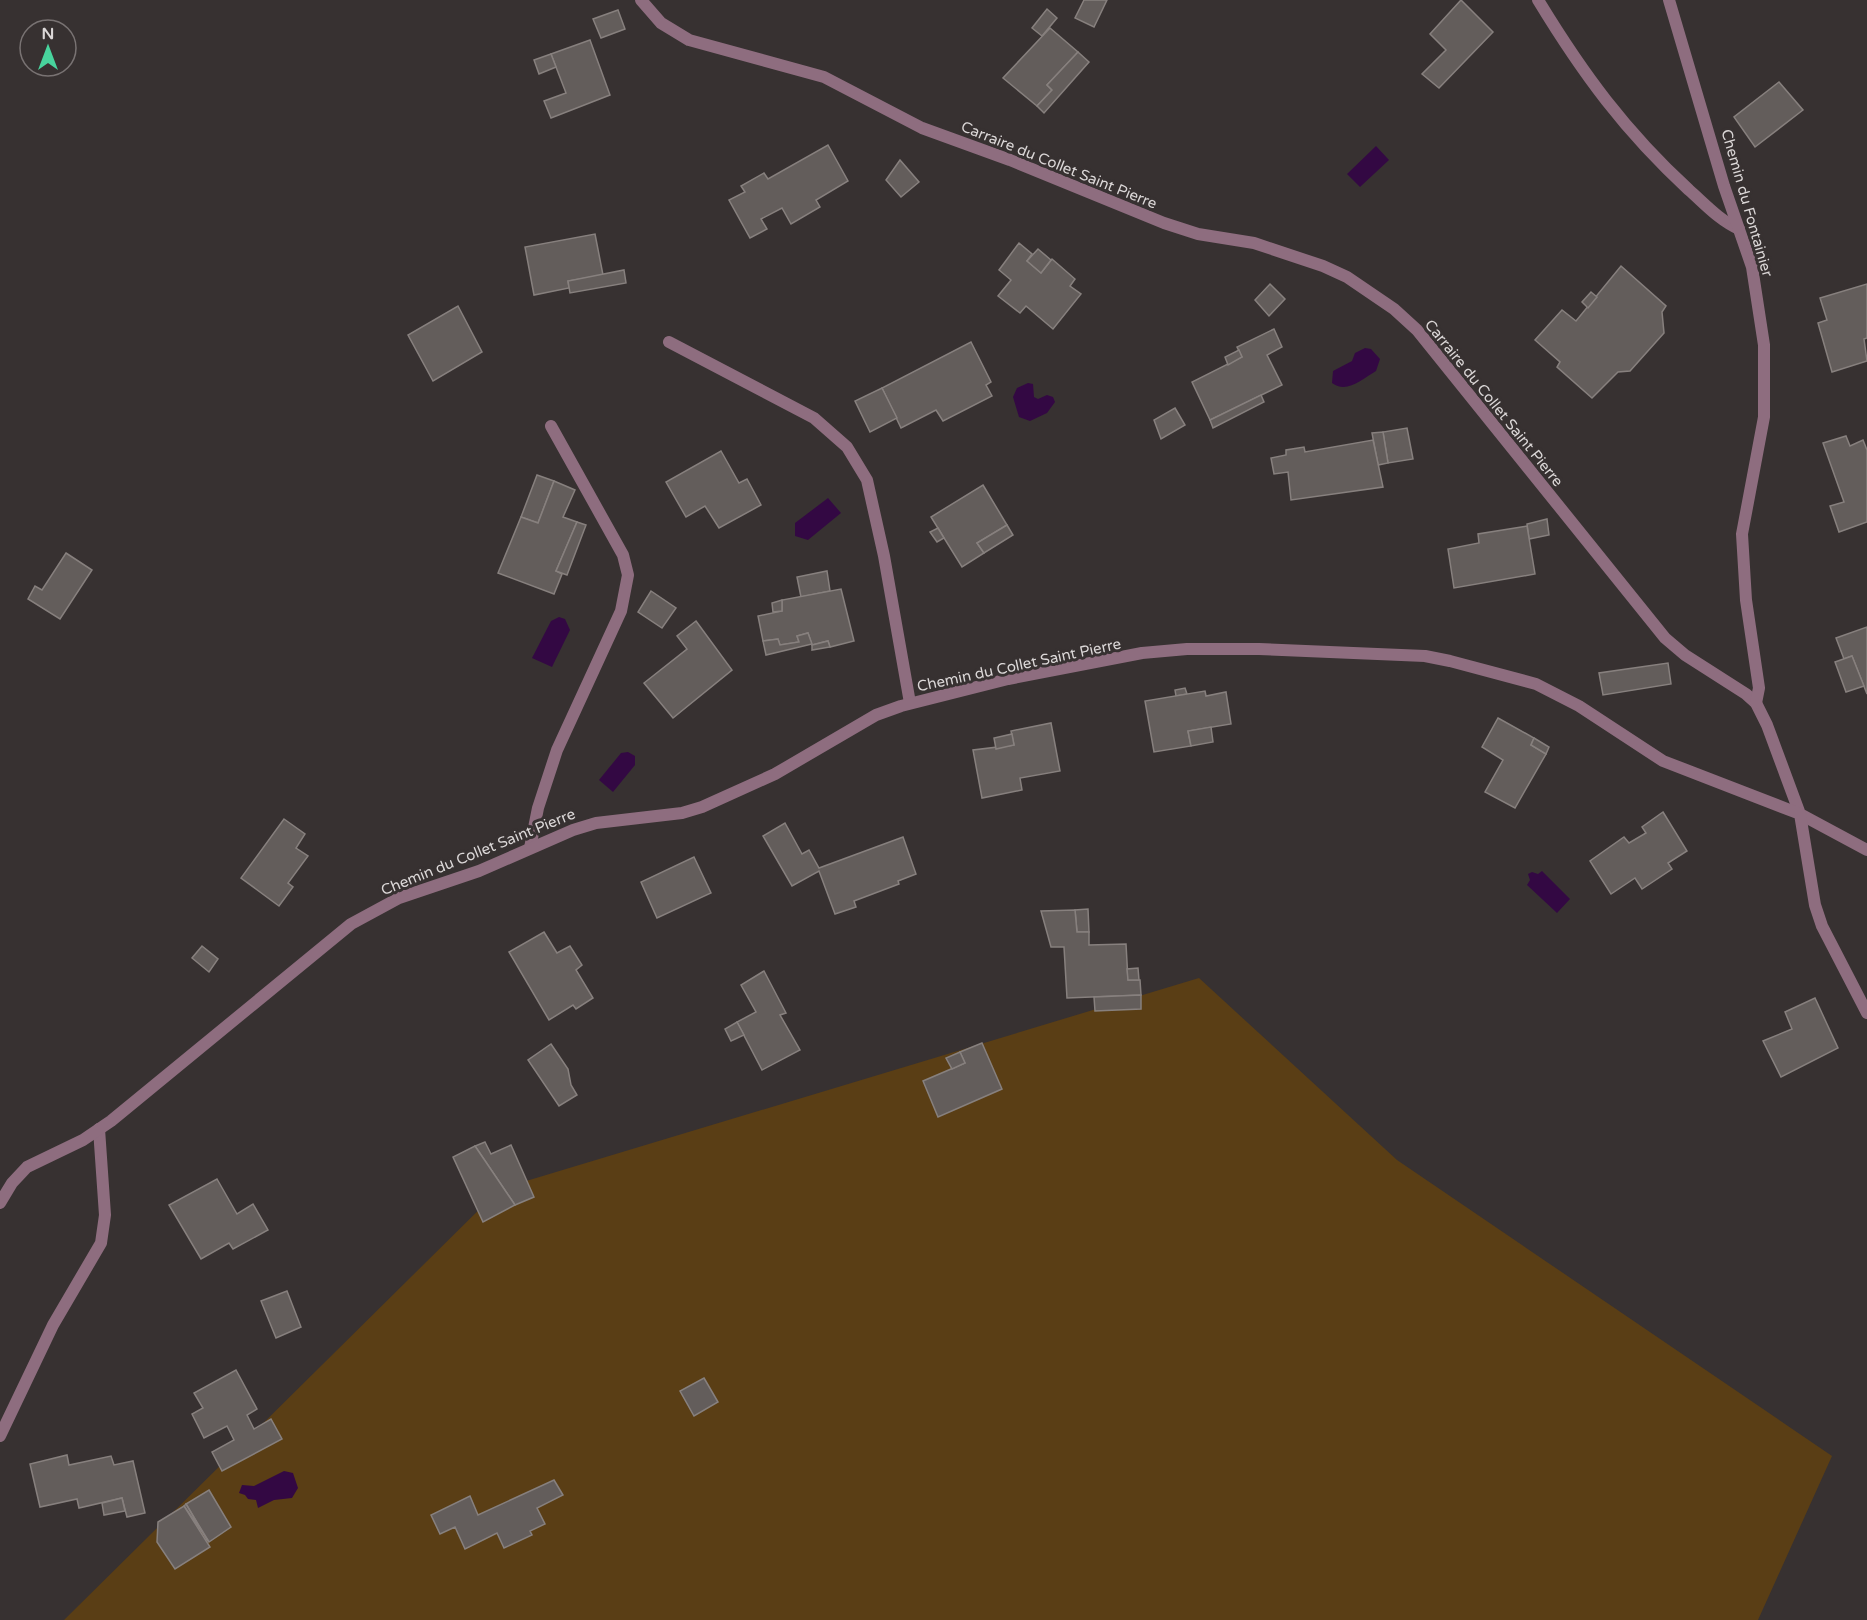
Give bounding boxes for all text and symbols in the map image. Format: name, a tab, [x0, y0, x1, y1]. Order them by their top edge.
north arrow	[18, 18, 78, 78]
text: N	[42, 24, 54, 44]
street label: Carraire du Collet Saint Pierre	[958, 117, 1160, 213]
street label: Chemin du Fontainier	[1717, 127, 1777, 279]
street label: Carraire du Collet Saint Pierre	[1421, 316, 1567, 490]
street label: Chemin du Collet Saint Pierre	[915, 635, 1123, 695]
street label: Chemin du Collet Saint Pierre	[378, 805, 578, 899]

